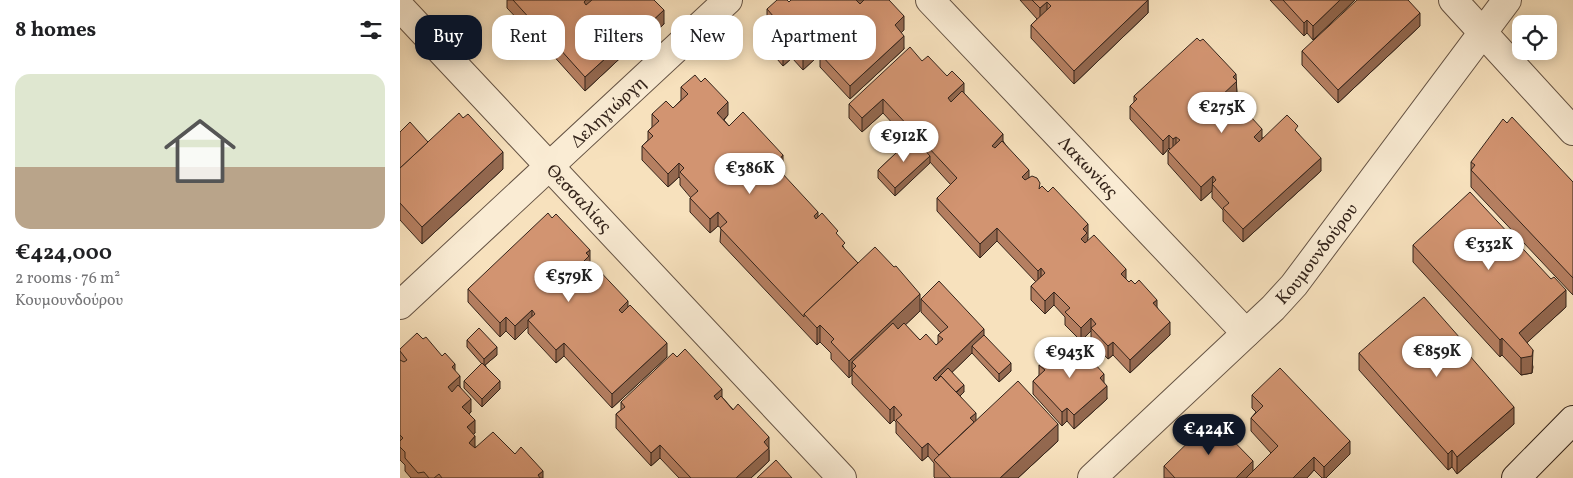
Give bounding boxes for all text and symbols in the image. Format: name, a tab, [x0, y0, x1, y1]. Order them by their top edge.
chip: Buy	[415, 15, 482, 60]
chip: Rent	[492, 15, 565, 60]
chip: Filters	[575, 15, 661, 60]
chip: New	[671, 15, 743, 60]
chip: Apartment	[753, 15, 876, 60]
map controls	[1512, 15, 1557, 60]
button: locate	[1512, 15, 1557, 60]
text: 8 homes	[15, 16, 96, 45]
icon: filters	[357, 16, 385, 44]
street label: Δεληγιώργη	[566, 71, 652, 154]
pin: €275K	[1187, 92, 1257, 134]
text: €275K	[1199, 97, 1245, 119]
icon: home	[155, 106, 245, 196]
pin: €912K	[869, 120, 939, 163]
text: €912K	[881, 126, 927, 148]
street label: Λακωνίας	[1051, 131, 1123, 205]
pin: €386K	[715, 152, 785, 195]
text: €386K	[725, 158, 775, 180]
street label: Θεσσαλίας	[540, 159, 617, 239]
street label: Κουμουνδούρου	[1271, 199, 1365, 311]
pin: €332K	[1454, 228, 1524, 271]
text: €332K	[1465, 234, 1513, 256]
text: €424,000	[15, 239, 112, 268]
pin: €579K	[534, 260, 604, 303]
text: €579K	[545, 266, 593, 288]
text: 2 rooms · 76 m²	[15, 268, 120, 290]
text: Κουμουνδούρου	[15, 290, 123, 312]
pin: €943K	[1035, 336, 1105, 379]
pin: €859K	[1402, 336, 1472, 378]
text: €859K	[1413, 341, 1461, 363]
text: €943K	[1045, 342, 1095, 364]
pin: €424K	[1174, 414, 1244, 456]
text: €424K	[1184, 419, 1234, 441]

